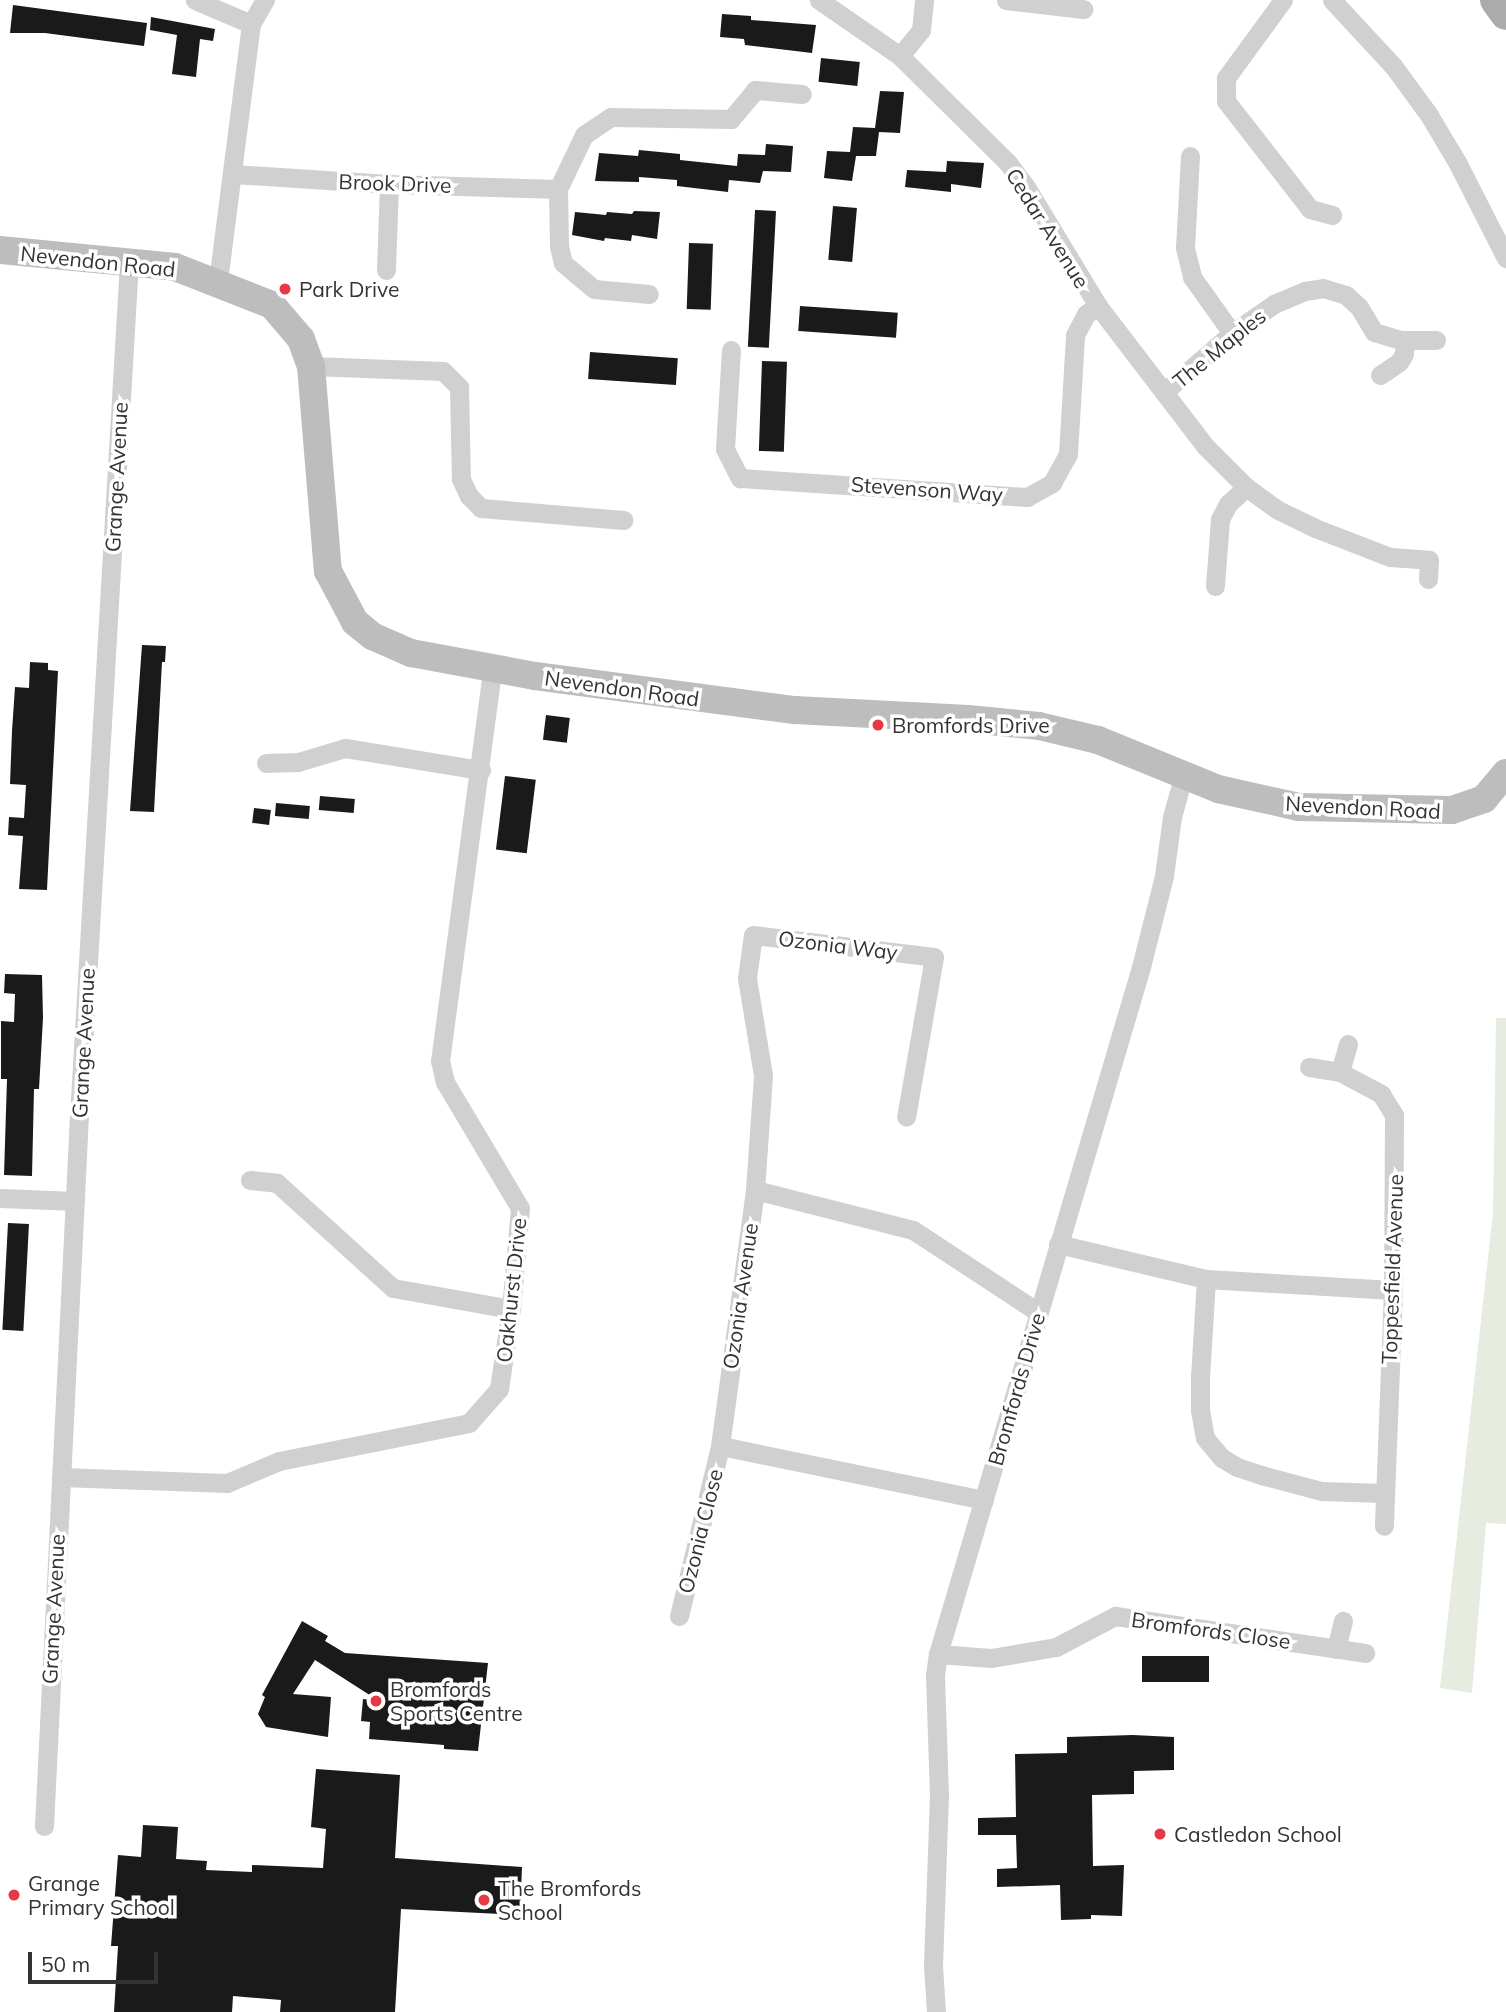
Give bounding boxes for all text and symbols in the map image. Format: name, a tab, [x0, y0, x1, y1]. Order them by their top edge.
street label: Cedar Avenue	[1001, 163, 1095, 293]
street label: Brook Drive	[338, 168, 452, 198]
street label: Nevendon Road	[19, 240, 177, 282]
place label: Park Drive	[299, 276, 399, 302]
marker: Park Drive	[277, 281, 293, 297]
street label: The Maples	[1168, 303, 1270, 393]
street label: Grange Avenue	[99, 401, 133, 553]
street label: Stevenson Way	[850, 471, 1004, 507]
street label: Nevendon Road	[543, 665, 701, 711]
place label: Bromfords Drive	[892, 712, 1050, 738]
marker: Bromfords Drive	[870, 717, 886, 733]
street label: Nevendon Road	[1285, 790, 1441, 824]
street label: Ozonia Way	[777, 925, 899, 965]
street label: Grange Avenue	[66, 967, 100, 1119]
street label: Toppesfield Avenue	[1376, 1174, 1408, 1364]
street label: Oakhurst Drive	[491, 1216, 531, 1364]
street label: Ozonia Avenue	[717, 1221, 763, 1371]
street label: Bromfords Drive	[982, 1310, 1050, 1468]
street label: Ozonia Close	[672, 1466, 728, 1596]
street label: Grange Avenue	[36, 1533, 70, 1685]
street label: Bromfords Close	[1130, 1606, 1292, 1654]
place label: Bromfords Sports Centre	[390, 1676, 523, 1726]
marker: Bromfords Sports Centre	[368, 1693, 384, 1709]
place label: Castledon School	[1174, 1821, 1342, 1847]
marker: Castledon School	[1152, 1826, 1168, 1842]
place label: Grange Primary School	[28, 1870, 175, 1920]
place label: The Bromfords School	[498, 1875, 641, 1925]
marker: Grange Primary School	[6, 1887, 22, 1903]
marker: The Bromfords School	[476, 1892, 492, 1908]
scale bar	[32, 1938, 161, 1982]
text: 50 m	[41, 1951, 90, 1977]

